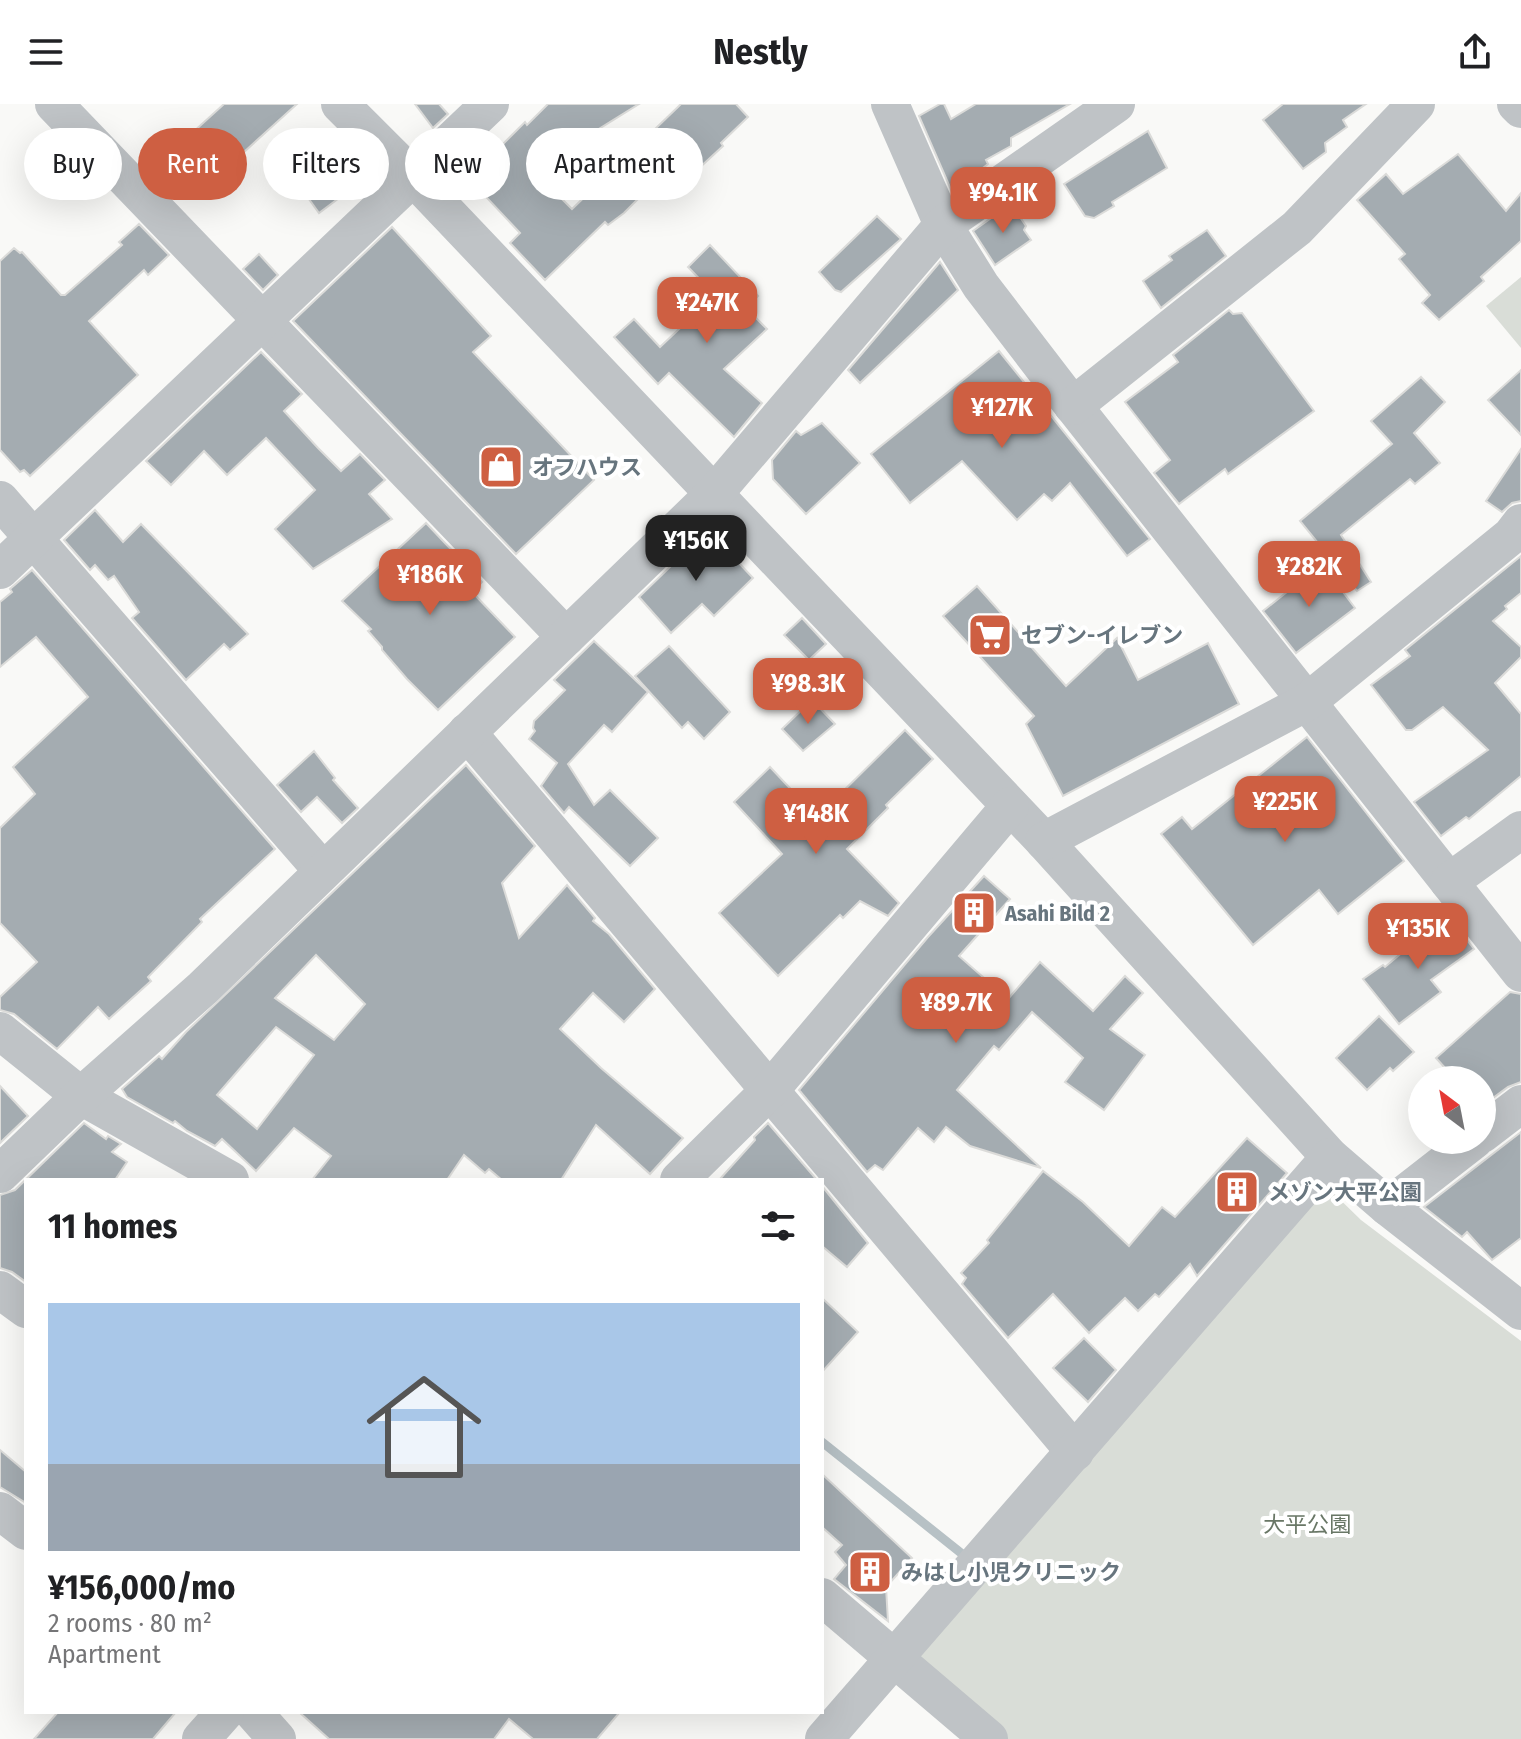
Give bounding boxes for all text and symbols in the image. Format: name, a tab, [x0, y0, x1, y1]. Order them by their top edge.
icon: menu	[24, 30, 68, 74]
text: Nestly	[713, 30, 808, 74]
icon: share	[1453, 30, 1497, 74]
chip: Buy	[24, 128, 122, 200]
chip: Rent	[138, 128, 247, 200]
chip: Filters	[263, 128, 389, 200]
chip: New	[405, 128, 510, 200]
chip: Apartment	[526, 128, 703, 200]
pin: ¥94.1K	[938, 167, 1068, 235]
text: ¥94.1K	[968, 177, 1038, 208]
pin: ¥247K	[651, 277, 763, 345]
text: ¥247K	[675, 287, 739, 318]
pin: ¥127K	[946, 382, 1058, 450]
text: ¥127K	[971, 392, 1033, 423]
shop icon: オフハウス	[477, 443, 525, 491]
place label: オフハウス	[532, 454, 642, 481]
pin: ¥156K	[640, 515, 752, 583]
text: ¥156K	[663, 525, 729, 556]
pin: ¥282K	[1253, 541, 1365, 609]
pin: ¥186K	[374, 549, 486, 617]
text: ¥282K	[1276, 551, 1342, 582]
text: ¥186K	[397, 559, 463, 590]
supermarket icon: セブン-イレブン	[966, 611, 1014, 659]
place label: セブン-イレブン	[1021, 622, 1183, 649]
pin: ¥98.3K	[743, 658, 873, 726]
text: ¥98.3K	[771, 668, 845, 699]
pin: ¥225K	[1229, 776, 1341, 844]
text: ¥225K	[1252, 786, 1318, 817]
pin: ¥148K	[760, 788, 872, 856]
text: ¥148K	[783, 798, 849, 829]
building icon: Asahi Bild 2	[950, 889, 998, 937]
place label: Asahi Bild 2	[1004, 900, 1110, 927]
pin: ¥135K	[1362, 903, 1474, 971]
text: ¥135K	[1386, 913, 1450, 944]
pin: ¥89.7K	[891, 977, 1021, 1045]
text: ¥89.7K	[920, 987, 992, 1018]
north arrow	[1408, 1066, 1496, 1154]
map controls	[1408, 1066, 1496, 1154]
building icon: メゾン大平公園	[1213, 1168, 1261, 1216]
place label: メゾン大平公園	[1268, 1179, 1422, 1206]
icon: filters	[756, 1204, 800, 1248]
text: 11 homes	[48, 1206, 177, 1247]
icon: home	[352, 1355, 496, 1499]
park label: 大平公園	[1263, 1511, 1351, 1538]
building icon: みはし小児クリニック	[846, 1548, 894, 1596]
place label: みはし小児クリニック	[901, 1559, 1121, 1586]
text: ¥156,000/mo	[48, 1567, 235, 1608]
text: 2 rooms · 80 m²	[48, 1608, 212, 1639]
text: Apartment	[48, 1639, 161, 1670]

